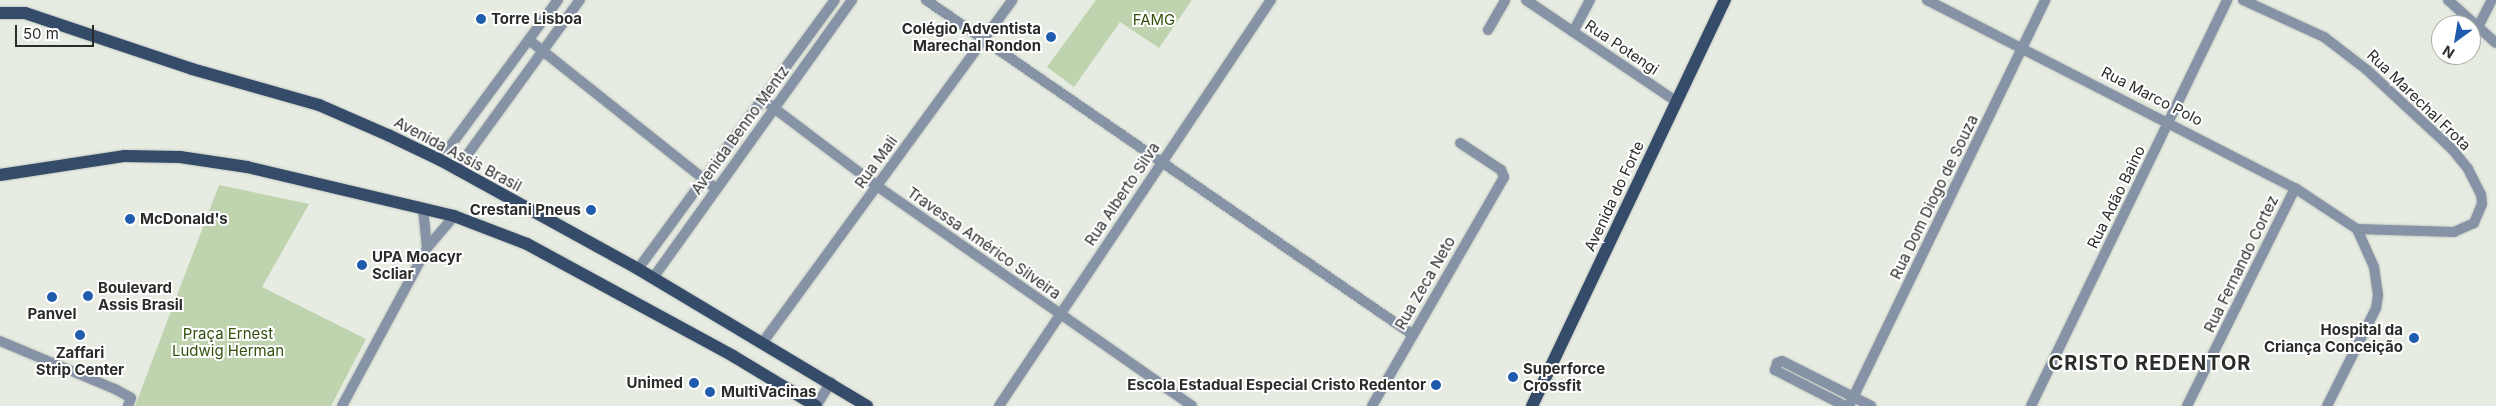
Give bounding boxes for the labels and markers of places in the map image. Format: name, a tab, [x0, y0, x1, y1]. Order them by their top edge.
place label: Torre Lisboa	[491, 10, 582, 28]
marker: Torre Lisboa	[475, 13, 487, 25]
place label: Colégio Adventista Marechal Rondon	[902, 19, 1041, 54]
marker: Colégio Adventista Marechal Rondon	[1045, 31, 1057, 43]
place label: Crestani Pneus	[470, 201, 581, 219]
marker: Crestani Pneus	[585, 204, 597, 216]
place label: McDonald's	[140, 210, 228, 228]
marker: McDonald's	[124, 213, 136, 225]
place label: UPA Moacyr Scliar	[372, 247, 462, 282]
marker: UPA Moacyr Scliar	[356, 259, 368, 271]
place label: Boulevard Assis Brasil	[98, 278, 183, 313]
marker: Boulevard Assis Brasil	[82, 290, 94, 302]
marker: Panvel	[46, 291, 58, 303]
place label: Panvel	[27, 305, 77, 323]
place label: Hospital da Criança Conceição	[2264, 320, 2403, 355]
marker: Zaffari Strip Center	[74, 329, 86, 341]
marker: Hospital da Criança Conceição	[2407, 331, 2421, 345]
place label: Zaffari Strip Center	[36, 343, 124, 378]
place label: Superforce Crossfit	[1523, 359, 1605, 394]
marker: Superforce Crossfit	[1507, 371, 1519, 383]
place label: Unimed	[627, 374, 683, 392]
marker: Unimed	[687, 376, 701, 390]
place label: Escola Estadual Especial Cristo Redentor	[1127, 376, 1426, 394]
marker: Escola Estadual Especial Cristo Redentor	[1430, 379, 1442, 391]
place label: MultiVacinas	[721, 383, 817, 401]
marker: MultiVacinas	[703, 385, 717, 399]

